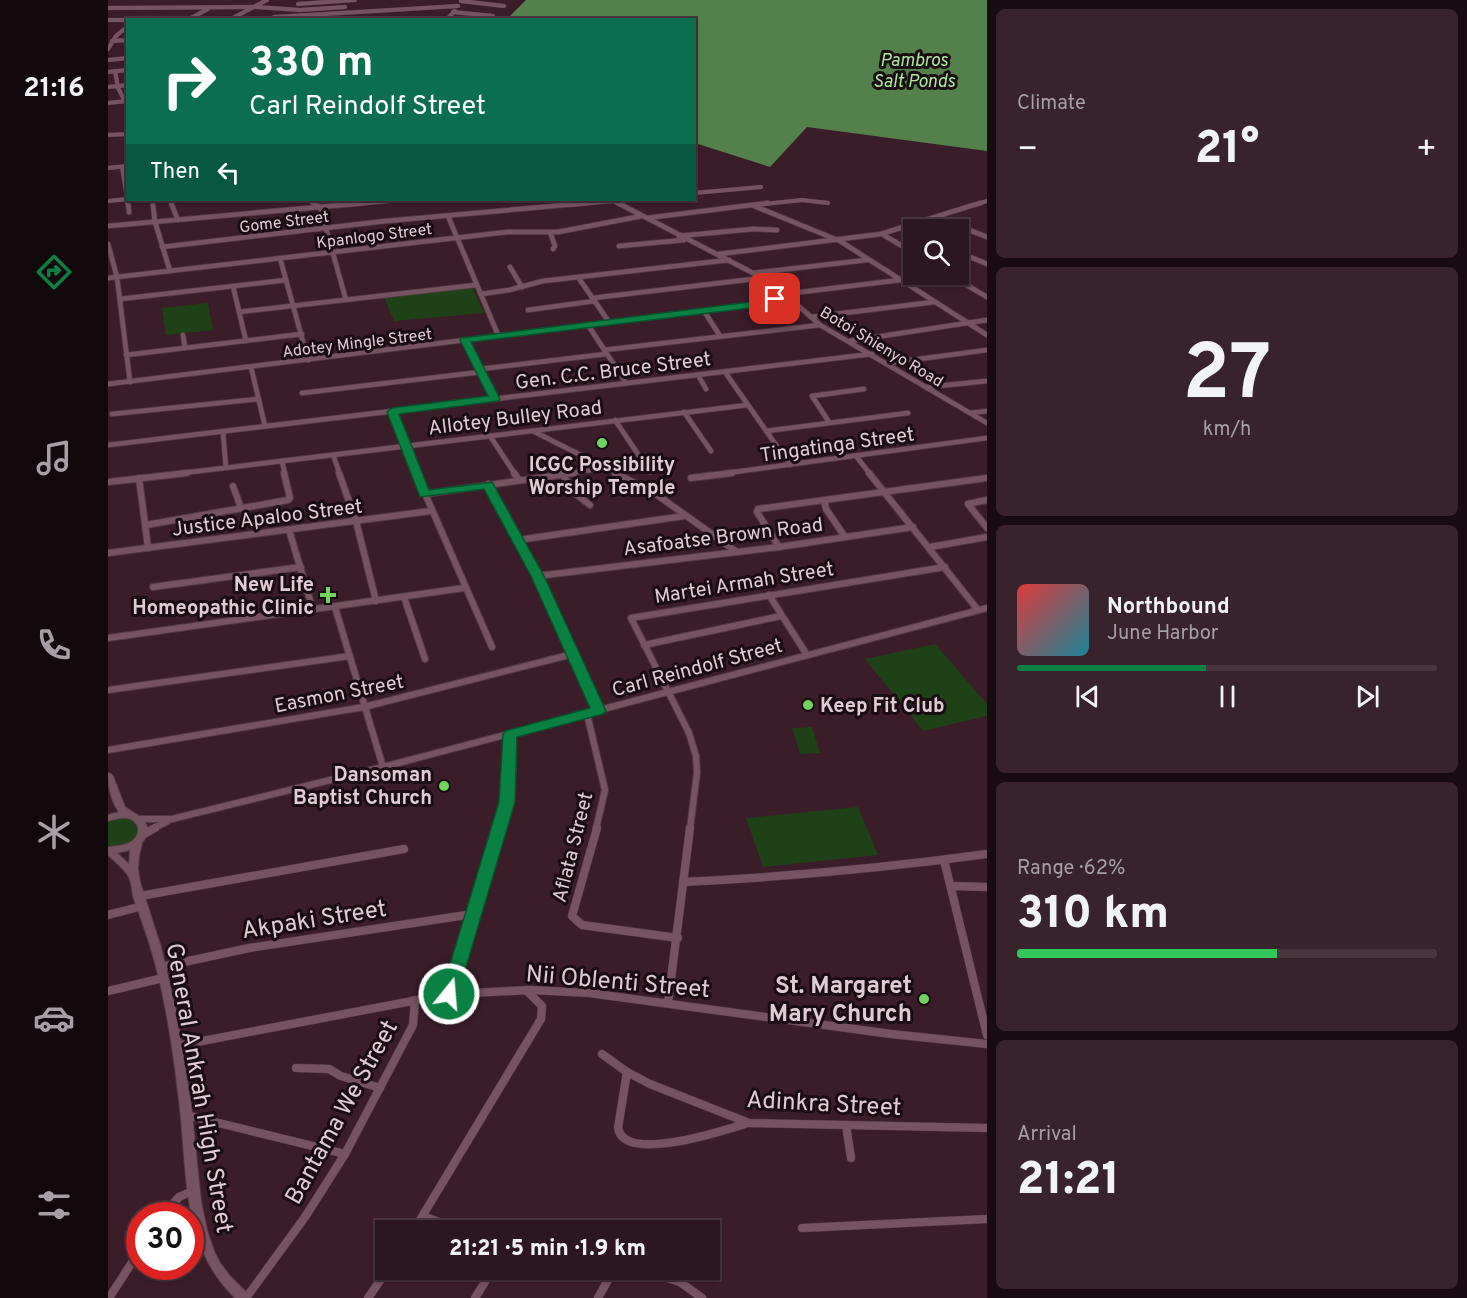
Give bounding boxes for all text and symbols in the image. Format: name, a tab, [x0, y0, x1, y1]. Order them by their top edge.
text: 330 m	[249, 38, 374, 91]
icon: right	[150, 42, 228, 120]
water label: Pambros Salt Ponds	[873, 50, 956, 94]
text: 21:16	[23, 72, 85, 106]
text: Carl Reindolf Street	[249, 90, 486, 124]
text: Climate	[1017, 91, 1086, 117]
text: 21°	[1195, 122, 1259, 179]
text: −	[1017, 130, 1038, 172]
text: +	[1416, 130, 1437, 172]
icon: left	[212, 156, 245, 189]
text: Then	[150, 159, 200, 186]
street label: Gome Street	[238, 208, 330, 238]
map controls	[903, 219, 969, 285]
button: search	[903, 219, 969, 285]
street label: Kpanlogo Street	[315, 220, 433, 254]
icon: directions	[33, 251, 75, 293]
pin	[749, 273, 800, 324]
icon: arrive	[758, 282, 791, 315]
street label: Botoi Shienyo Road	[816, 303, 946, 392]
street label: Adotey Mingle Street	[281, 325, 433, 363]
text: 27	[1183, 328, 1271, 427]
street label: Gen. C.C. Bruce Street	[514, 347, 713, 397]
street label: Allotey Bulley Road	[427, 395, 604, 443]
text: km/h	[1203, 417, 1251, 443]
street label: Tingatinga Street	[759, 422, 916, 470]
marker: ICGC Possibility Worship Temple	[595, 436, 609, 450]
icon: music	[33, 437, 75, 479]
place label: ICGC Possibility Worship Temple	[529, 453, 675, 502]
street label: Justice Apaloo Street	[170, 494, 364, 544]
street label: Asafoatse Brown Road	[622, 513, 825, 563]
street label: Martei Armah Street	[653, 557, 836, 611]
place label: New Life Homeopathic Clinic	[132, 573, 314, 622]
marker: New Life Homeopathic Clinic	[319, 586, 337, 604]
text: Northbound	[1107, 594, 1230, 621]
text: June Harbor	[1107, 621, 1219, 647]
icon: phone	[33, 624, 75, 666]
street label: Carl Reindolf Street	[609, 634, 786, 704]
street label: Easmon Street	[273, 670, 406, 720]
icon: previous	[1071, 680, 1104, 713]
icon: pause	[1211, 680, 1244, 713]
icon: next	[1351, 680, 1384, 713]
place label: Keep Fit Club	[820, 694, 945, 720]
marker: Keep Fit Club	[801, 698, 815, 712]
place label: Dansoman Baptist Church	[293, 763, 432, 812]
marker: Dansoman Baptist Church	[437, 779, 451, 793]
street label: Aflata Street	[548, 789, 600, 906]
icon: climate	[33, 811, 75, 853]
text: Range · 62%	[1017, 856, 1125, 882]
text: 310 km	[1017, 887, 1169, 944]
street label: Akpaki Street	[240, 895, 389, 947]
street label: General Ankrah High Street	[158, 941, 238, 1236]
street label: Nii Oblenti Street	[524, 960, 711, 1006]
position arrow	[417, 962, 481, 1026]
place label: St. Margaret Mary Church	[769, 972, 912, 1030]
marker: St. Margaret Mary Church	[917, 992, 931, 1006]
icon: car	[33, 997, 75, 1039]
street label: Bantama We Street	[280, 1015, 406, 1210]
street label: Adinkra Street	[746, 1086, 902, 1124]
text: Arrival	[1017, 1122, 1077, 1148]
text: 21:21	[1017, 1153, 1120, 1210]
icon: filters	[33, 1184, 75, 1226]
speed limit sign: 30	[126, 1202, 204, 1280]
text: 21:21 · 5 min · 1.9 km	[449, 1236, 646, 1263]

